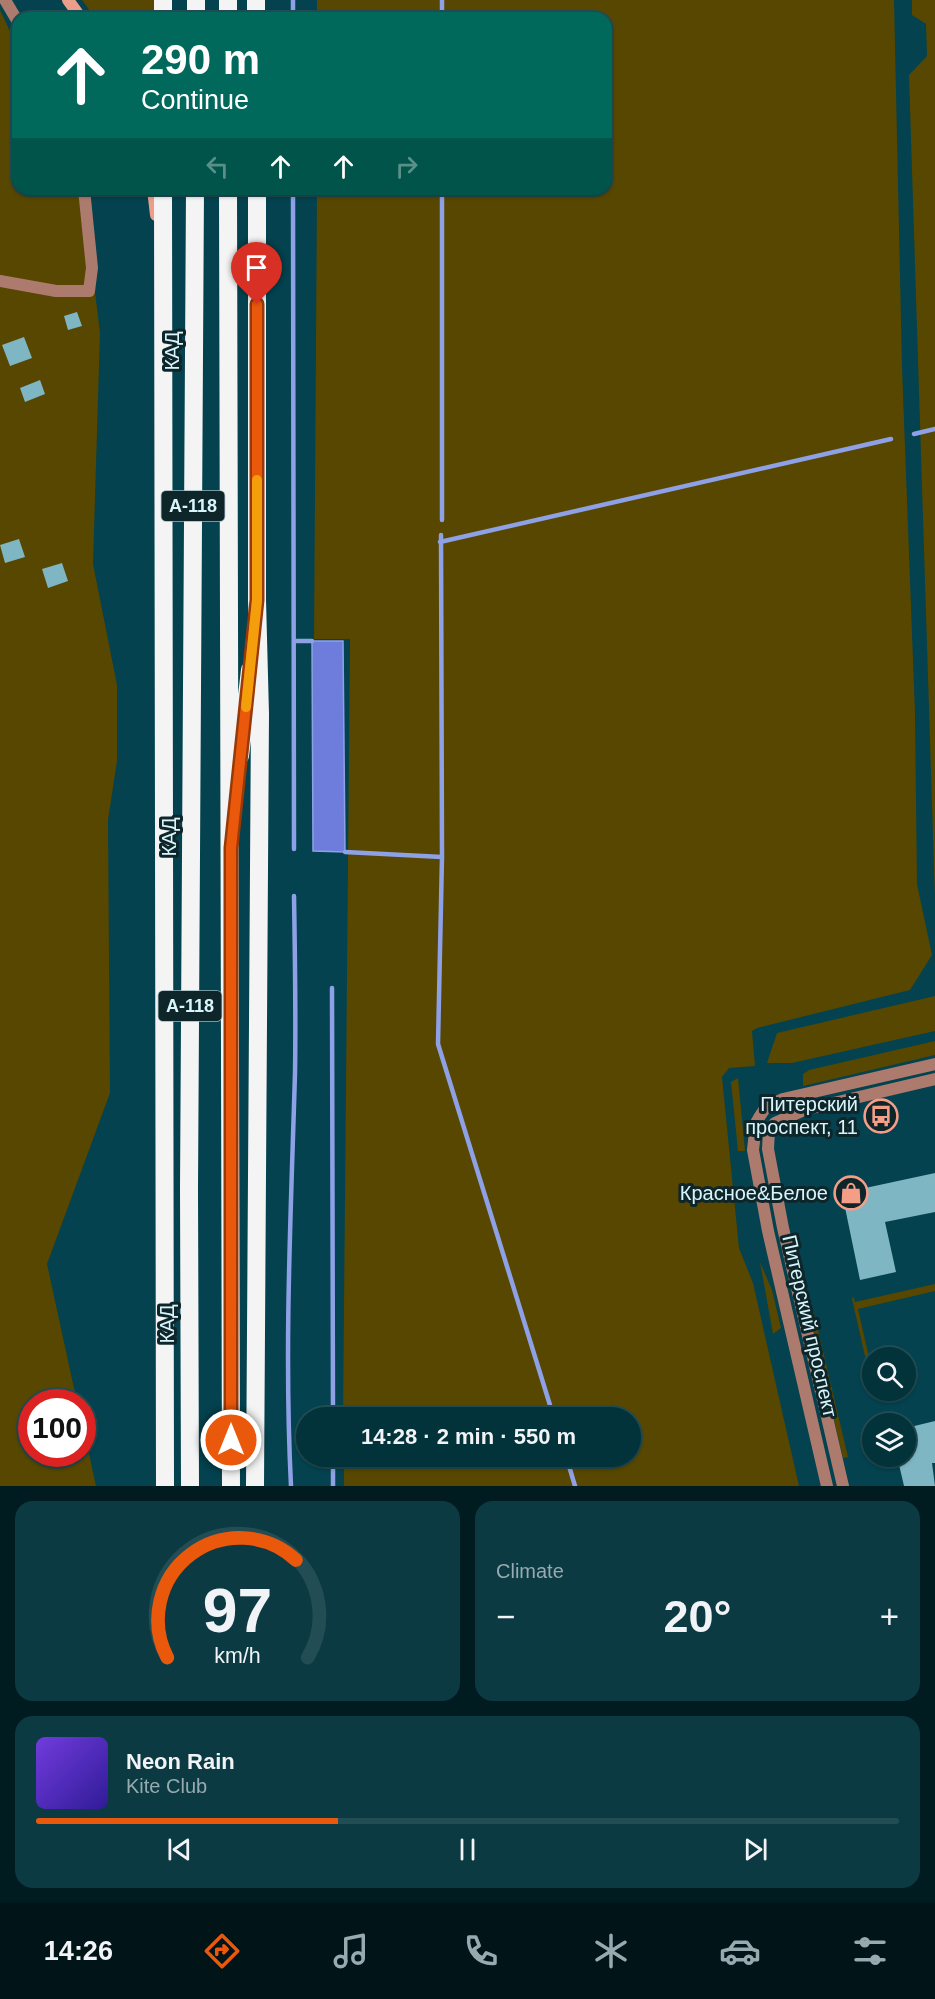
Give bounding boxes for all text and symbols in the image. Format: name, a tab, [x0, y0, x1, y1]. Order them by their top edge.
icon: ahead	[42, 36, 120, 114]
text: 290 m	[141, 36, 260, 83]
text: Continue	[141, 85, 249, 115]
icon: left	[201, 150, 234, 183]
icon: ahead	[264, 150, 297, 183]
icon: ahead	[327, 150, 360, 183]
icon: right	[390, 150, 423, 183]
pin	[231, 242, 282, 304]
icon: arrive	[240, 251, 273, 284]
street label: КАД	[161, 331, 183, 371]
road number: А-118	[162, 491, 224, 521]
street label: КАД	[158, 817, 180, 857]
road number: А-118	[158, 991, 222, 1021]
place label: Питерский проспект, 11	[745, 1093, 858, 1138]
bus stop icon: Питерский проспект, 11	[863, 1098, 899, 1134]
shop icon: Красное&Белое	[833, 1175, 869, 1211]
place label: Красное&Белое	[680, 1182, 828, 1204]
street label: Питерский проспект	[778, 1233, 842, 1419]
street label: КАД	[156, 1304, 178, 1344]
map controls	[862, 1347, 916, 1467]
button: search	[862, 1347, 916, 1401]
speed limit sign: 100	[18, 1389, 96, 1467]
position arrow	[199, 1408, 263, 1472]
button: layers	[862, 1413, 916, 1467]
text: 14:28 · 2 min · 550 m	[361, 1424, 576, 1449]
text: Climate	[496, 1560, 564, 1582]
text: 97	[203, 1576, 272, 1645]
text: 20°	[663, 1591, 732, 1642]
text: −	[496, 1598, 515, 1635]
text: +	[880, 1598, 899, 1635]
text: km/h	[214, 1644, 261, 1668]
text: Neon Rain	[126, 1749, 235, 1774]
text: Kite Club	[126, 1775, 207, 1797]
icon: previous	[163, 1833, 196, 1866]
icon: pause	[451, 1833, 484, 1866]
icon: next	[739, 1833, 772, 1866]
icon: directions	[201, 1930, 243, 1972]
icon: music	[330, 1930, 372, 1972]
icon: phone	[460, 1930, 502, 1972]
icon: climate	[590, 1930, 632, 1972]
icon: car	[719, 1930, 761, 1972]
icon: filters	[849, 1930, 891, 1972]
text: 14:26	[44, 1936, 113, 1966]

